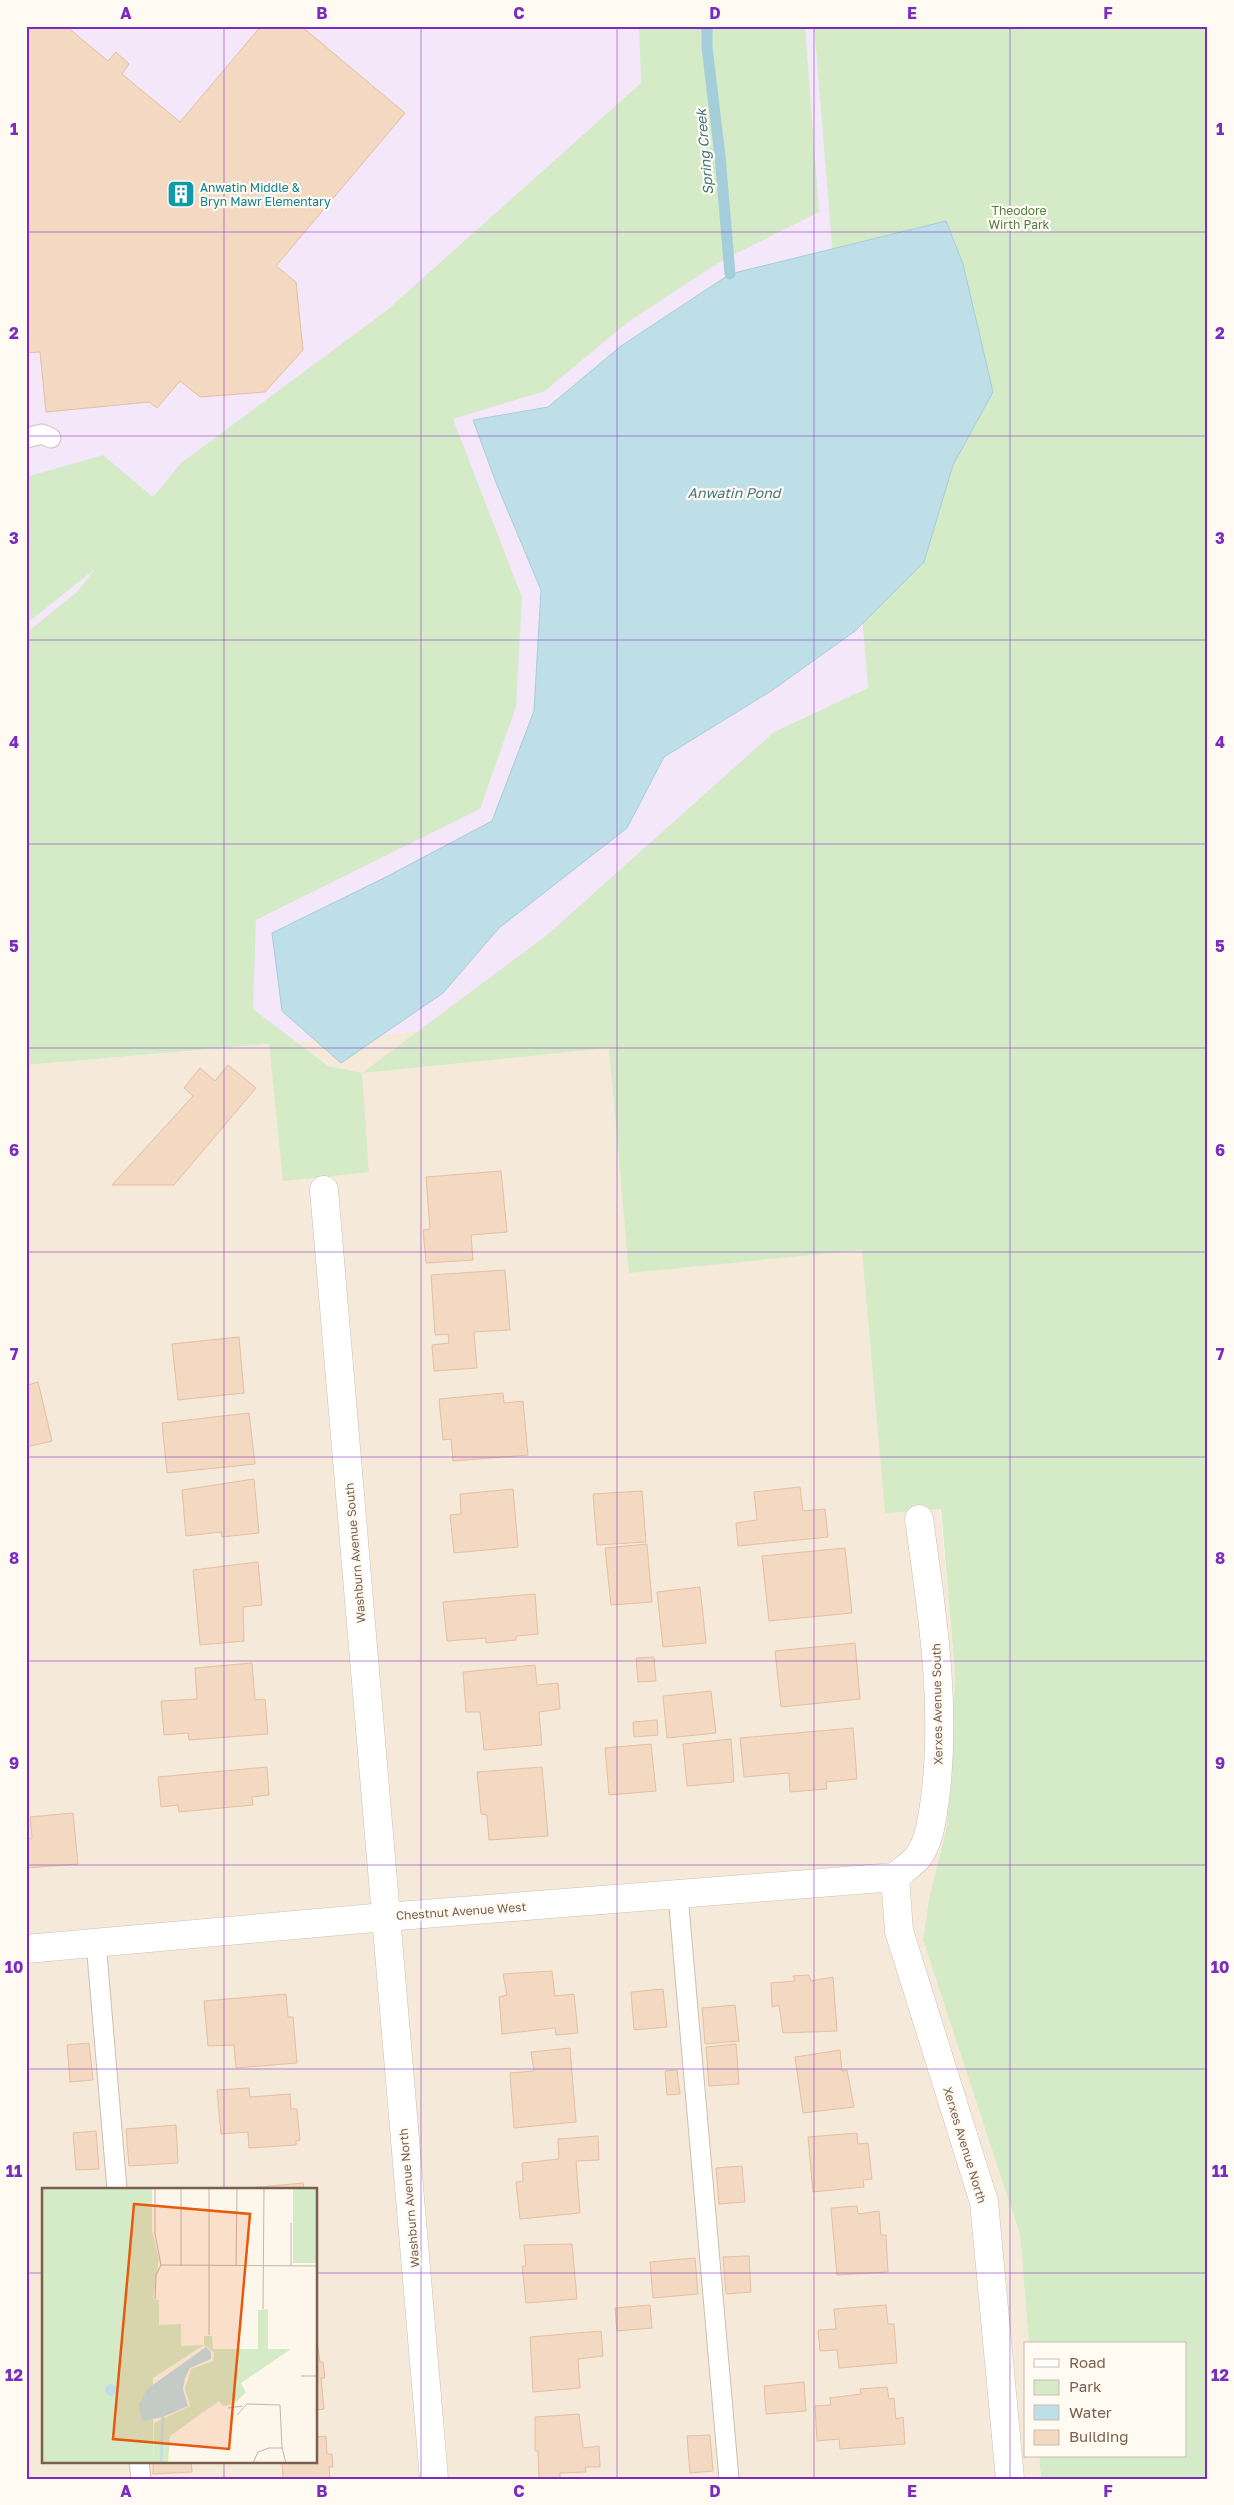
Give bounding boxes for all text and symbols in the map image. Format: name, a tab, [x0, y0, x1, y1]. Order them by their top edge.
text: A	[120, 3, 132, 23]
text: B	[316, 3, 328, 23]
text: C	[513, 3, 525, 23]
text: D	[709, 3, 721, 23]
text: E	[907, 3, 917, 23]
text: F	[1103, 3, 1113, 23]
water label: Spring Creek	[692, 106, 716, 196]
text: 1	[10, 119, 18, 139]
text: 1	[1216, 119, 1224, 139]
building icon: Anwatin Middle & Bryn Mawr Elementary	[166, 179, 196, 209]
place label: Anwatin Middle & Bryn Mawr Elementary	[200, 180, 331, 209]
park label: Theodore Wirth Park	[989, 203, 1050, 232]
text: 2	[9, 323, 19, 343]
text: 2	[1215, 323, 1225, 343]
water label: Anwatin Pond	[688, 484, 782, 501]
text: 3	[9, 528, 19, 548]
text: 3	[1215, 528, 1225, 548]
text: 4	[9, 732, 19, 752]
text: 4	[1215, 732, 1225, 752]
text: 5	[9, 936, 19, 956]
text: 5	[1215, 936, 1225, 956]
text: 6	[9, 1140, 19, 1160]
text: 6	[1215, 1140, 1225, 1160]
text: 7	[10, 1344, 19, 1364]
text: 7	[1216, 1344, 1225, 1364]
street label: Washburn Avenue South	[341, 1482, 369, 1624]
text: 8	[9, 1548, 19, 1568]
text: 8	[1215, 1548, 1225, 1568]
street label: Xerxes Avenue South	[928, 1643, 946, 1765]
text: 9	[9, 1753, 19, 1773]
text: 9	[1215, 1753, 1225, 1773]
street label: Chestnut Avenue West	[395, 1899, 527, 1923]
text: 10	[5, 1957, 23, 1977]
text: 10	[1211, 1957, 1229, 1977]
street label: Xerxes Avenue North	[940, 2085, 990, 2205]
street label: Washburn Avenue North	[395, 2128, 423, 2268]
text: 11	[6, 2161, 22, 2181]
text: 11	[1212, 2161, 1228, 2181]
inset map	[42, 2188, 318, 2462]
legend	[1024, 2342, 1186, 2458]
text: Road	[1069, 2353, 1106, 2371]
text: 12	[5, 2365, 23, 2385]
text: 12	[1211, 2365, 1229, 2385]
text: Park	[1069, 2377, 1102, 2395]
text: Water	[1069, 2403, 1112, 2421]
text: Building	[1069, 2427, 1129, 2445]
text: A	[120, 2481, 132, 2501]
text: B	[316, 2481, 328, 2501]
text: C	[513, 2481, 525, 2501]
text: D	[709, 2481, 721, 2501]
text: E	[907, 2481, 917, 2501]
text: F	[1103, 2481, 1113, 2501]

